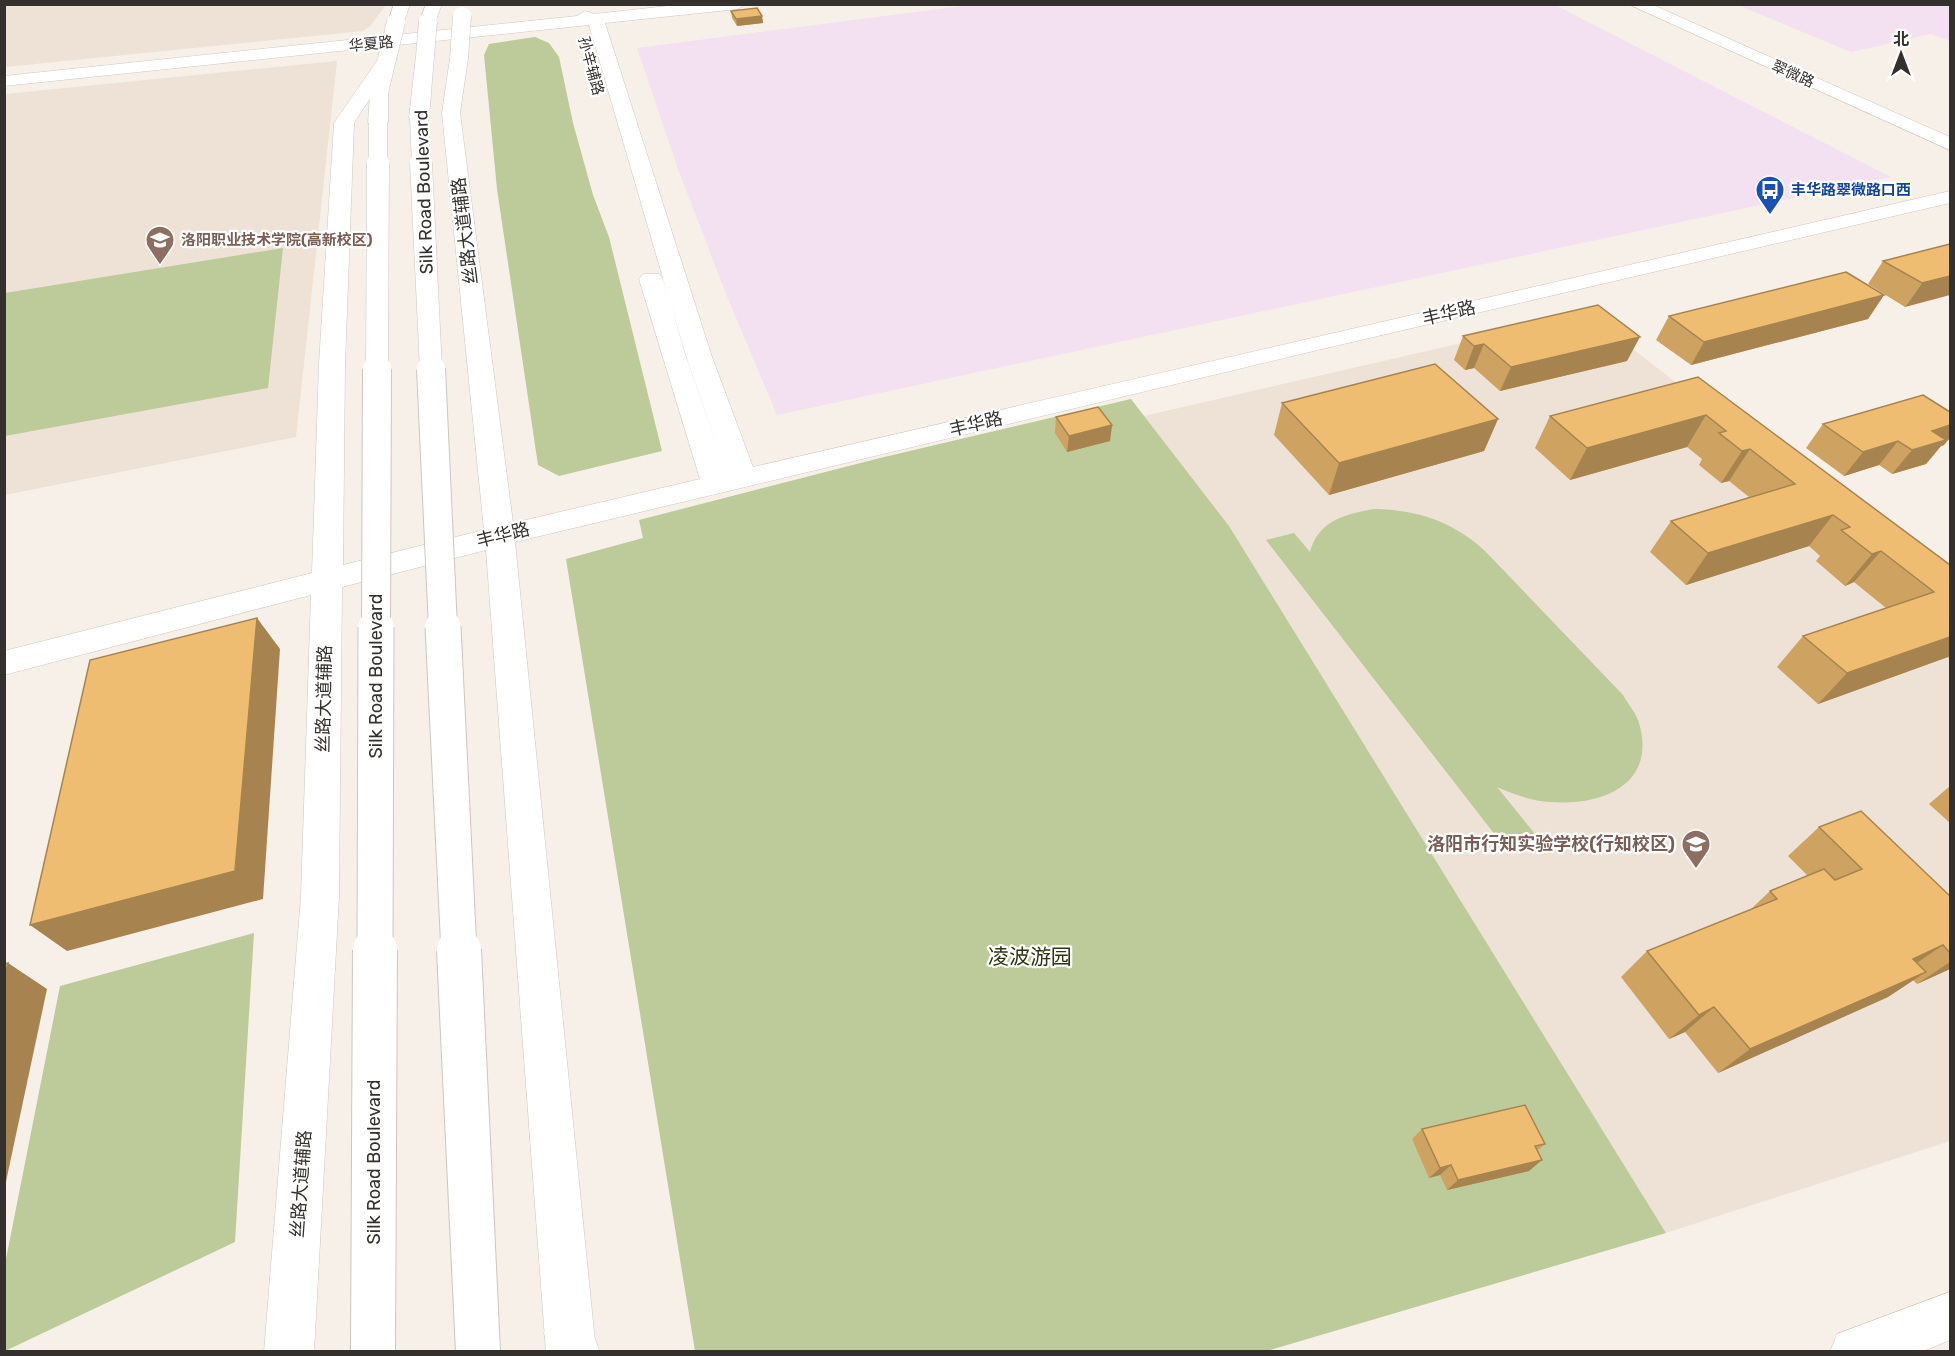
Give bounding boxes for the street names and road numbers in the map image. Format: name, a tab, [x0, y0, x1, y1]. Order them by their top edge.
street label: 华夏路	[348, 33, 394, 55]
street label: 孙辛辅路	[575, 35, 607, 97]
street label: 翠微路	[1769, 57, 1817, 91]
street label: Silk Road Boulevard	[410, 109, 438, 275]
street label: 丝路大道辅路	[448, 176, 482, 286]
street label: 丰华路	[1420, 296, 1478, 330]
street label: 丰华路	[947, 407, 1005, 441]
street label: 丰华路	[474, 518, 532, 552]
street label: Silk Road Boulevard	[365, 594, 387, 758]
street label: 丝路大道辅路	[312, 645, 336, 753]
street label: Silk Road Boulevard	[363, 1080, 385, 1244]
street label: 丝路大道辅路	[286, 1129, 316, 1239]

